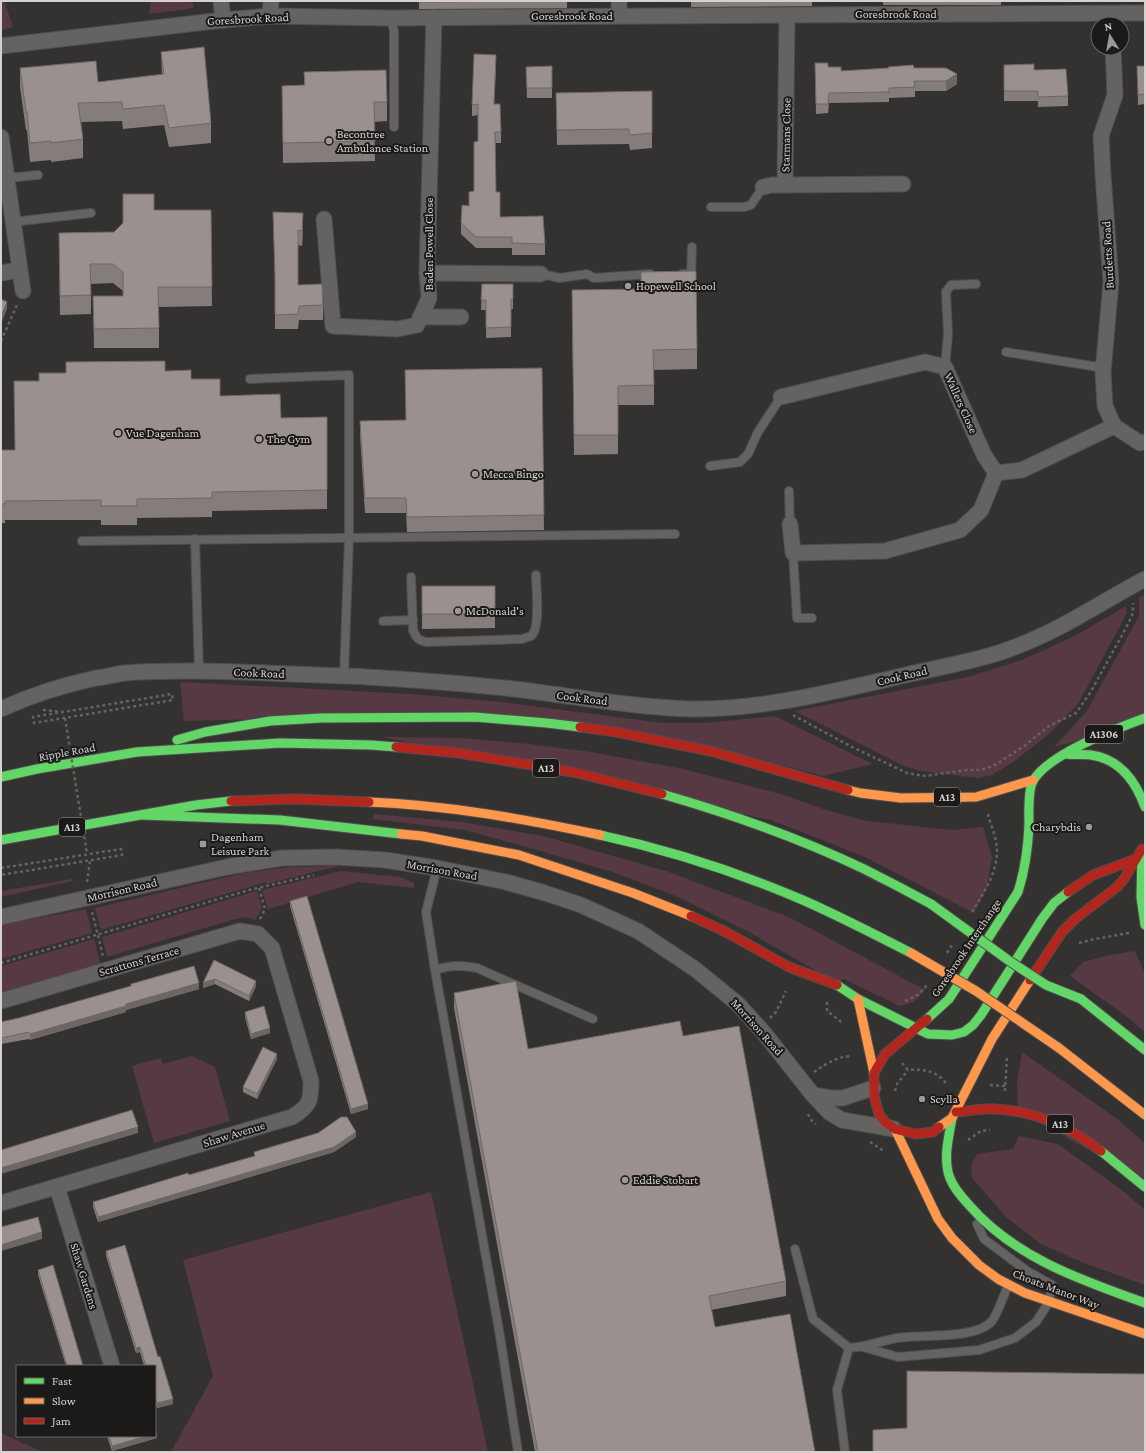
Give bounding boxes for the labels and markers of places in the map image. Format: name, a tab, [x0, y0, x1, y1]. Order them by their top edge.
place label: Becontree Ambulance Station	[337, 127, 429, 155]
marker: Becontree Ambulance Station	[324, 136, 334, 146]
place label: Hopewell School	[636, 279, 716, 293]
marker: Hopewell School	[623, 281, 633, 291]
place label: Vue Dagenham	[126, 426, 200, 440]
marker: Vue Dagenham	[113, 428, 123, 438]
place label: The Gym	[267, 432, 311, 446]
marker: The Gym	[254, 434, 264, 444]
place label: Mecca Bingo	[483, 467, 544, 481]
marker: Mecca Bingo	[470, 469, 480, 479]
place label: McDonald's	[466, 604, 524, 618]
marker: McDonald's	[453, 606, 463, 616]
place label: Charybdis	[1032, 820, 1081, 834]
marker: Charybdis	[1084, 822, 1094, 832]
place label: Dagenham Leisure Park	[211, 830, 270, 858]
marker: Dagenham Leisure Park	[198, 839, 208, 849]
place label: Scylla	[930, 1092, 958, 1106]
marker: Scylla	[917, 1094, 927, 1104]
place label: Eddie Stobart	[633, 1173, 699, 1187]
marker: Eddie Stobart	[620, 1175, 630, 1185]

